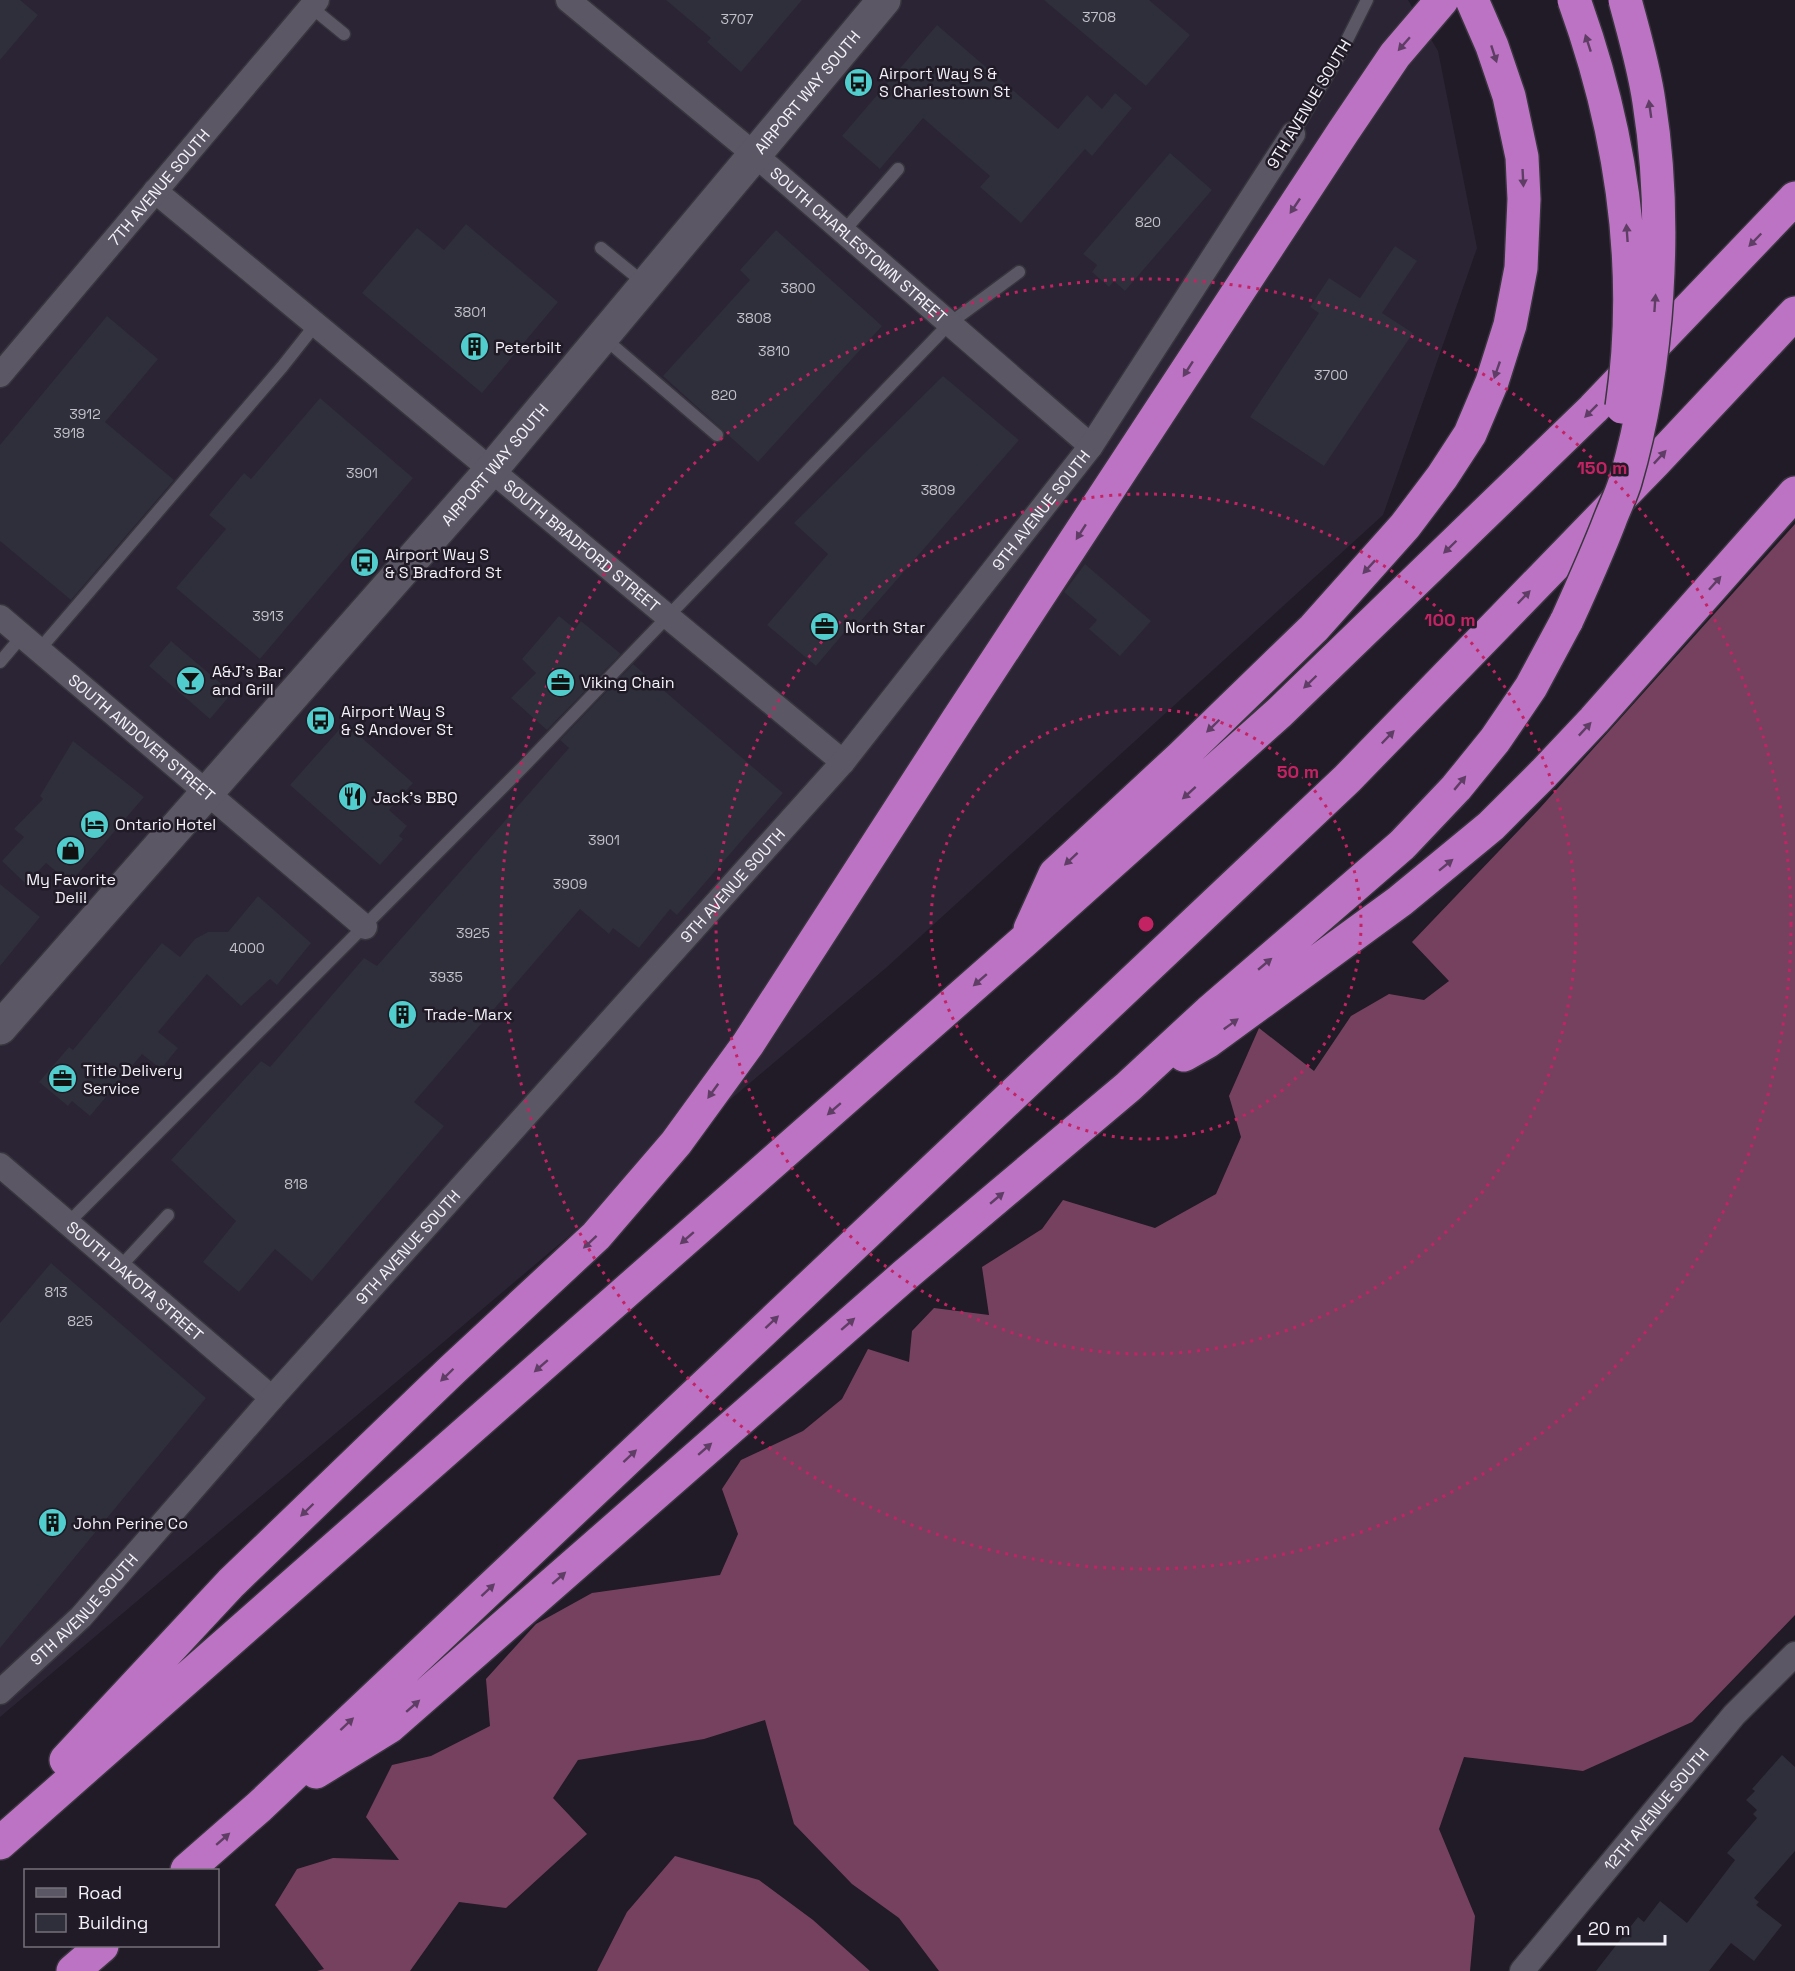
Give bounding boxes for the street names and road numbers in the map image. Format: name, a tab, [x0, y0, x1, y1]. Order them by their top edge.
street label: AIRPORT WAY SOUTH	[749, 26, 865, 158]
street label: 9TH AVENUE SOUTH	[1262, 35, 1356, 173]
street label: 7TH AVENUE SOUTH	[103, 124, 214, 250]
street label: SOUTH CHARLESTOWN STREET	[766, 162, 952, 327]
street label: AIRPORT WAY SOUTH	[436, 399, 553, 530]
street label: 9TH AVENUE SOUTH	[987, 446, 1094, 574]
street label: SOUTH BRADFORD STREET	[500, 474, 665, 616]
street label: SOUTH ANDOVER STREET	[64, 669, 220, 806]
street label: 9TH AVENUE SOUTH	[675, 823, 789, 947]
street label: 9TH AVENUE SOUTH	[351, 1185, 465, 1309]
street label: SOUTH DAKOTA STREET	[62, 1216, 208, 1345]
street label: 9TH AVENUE SOUTH	[25, 1549, 142, 1670]
street label: 12TH AVENUE SOUTH	[1599, 1743, 1713, 1875]

